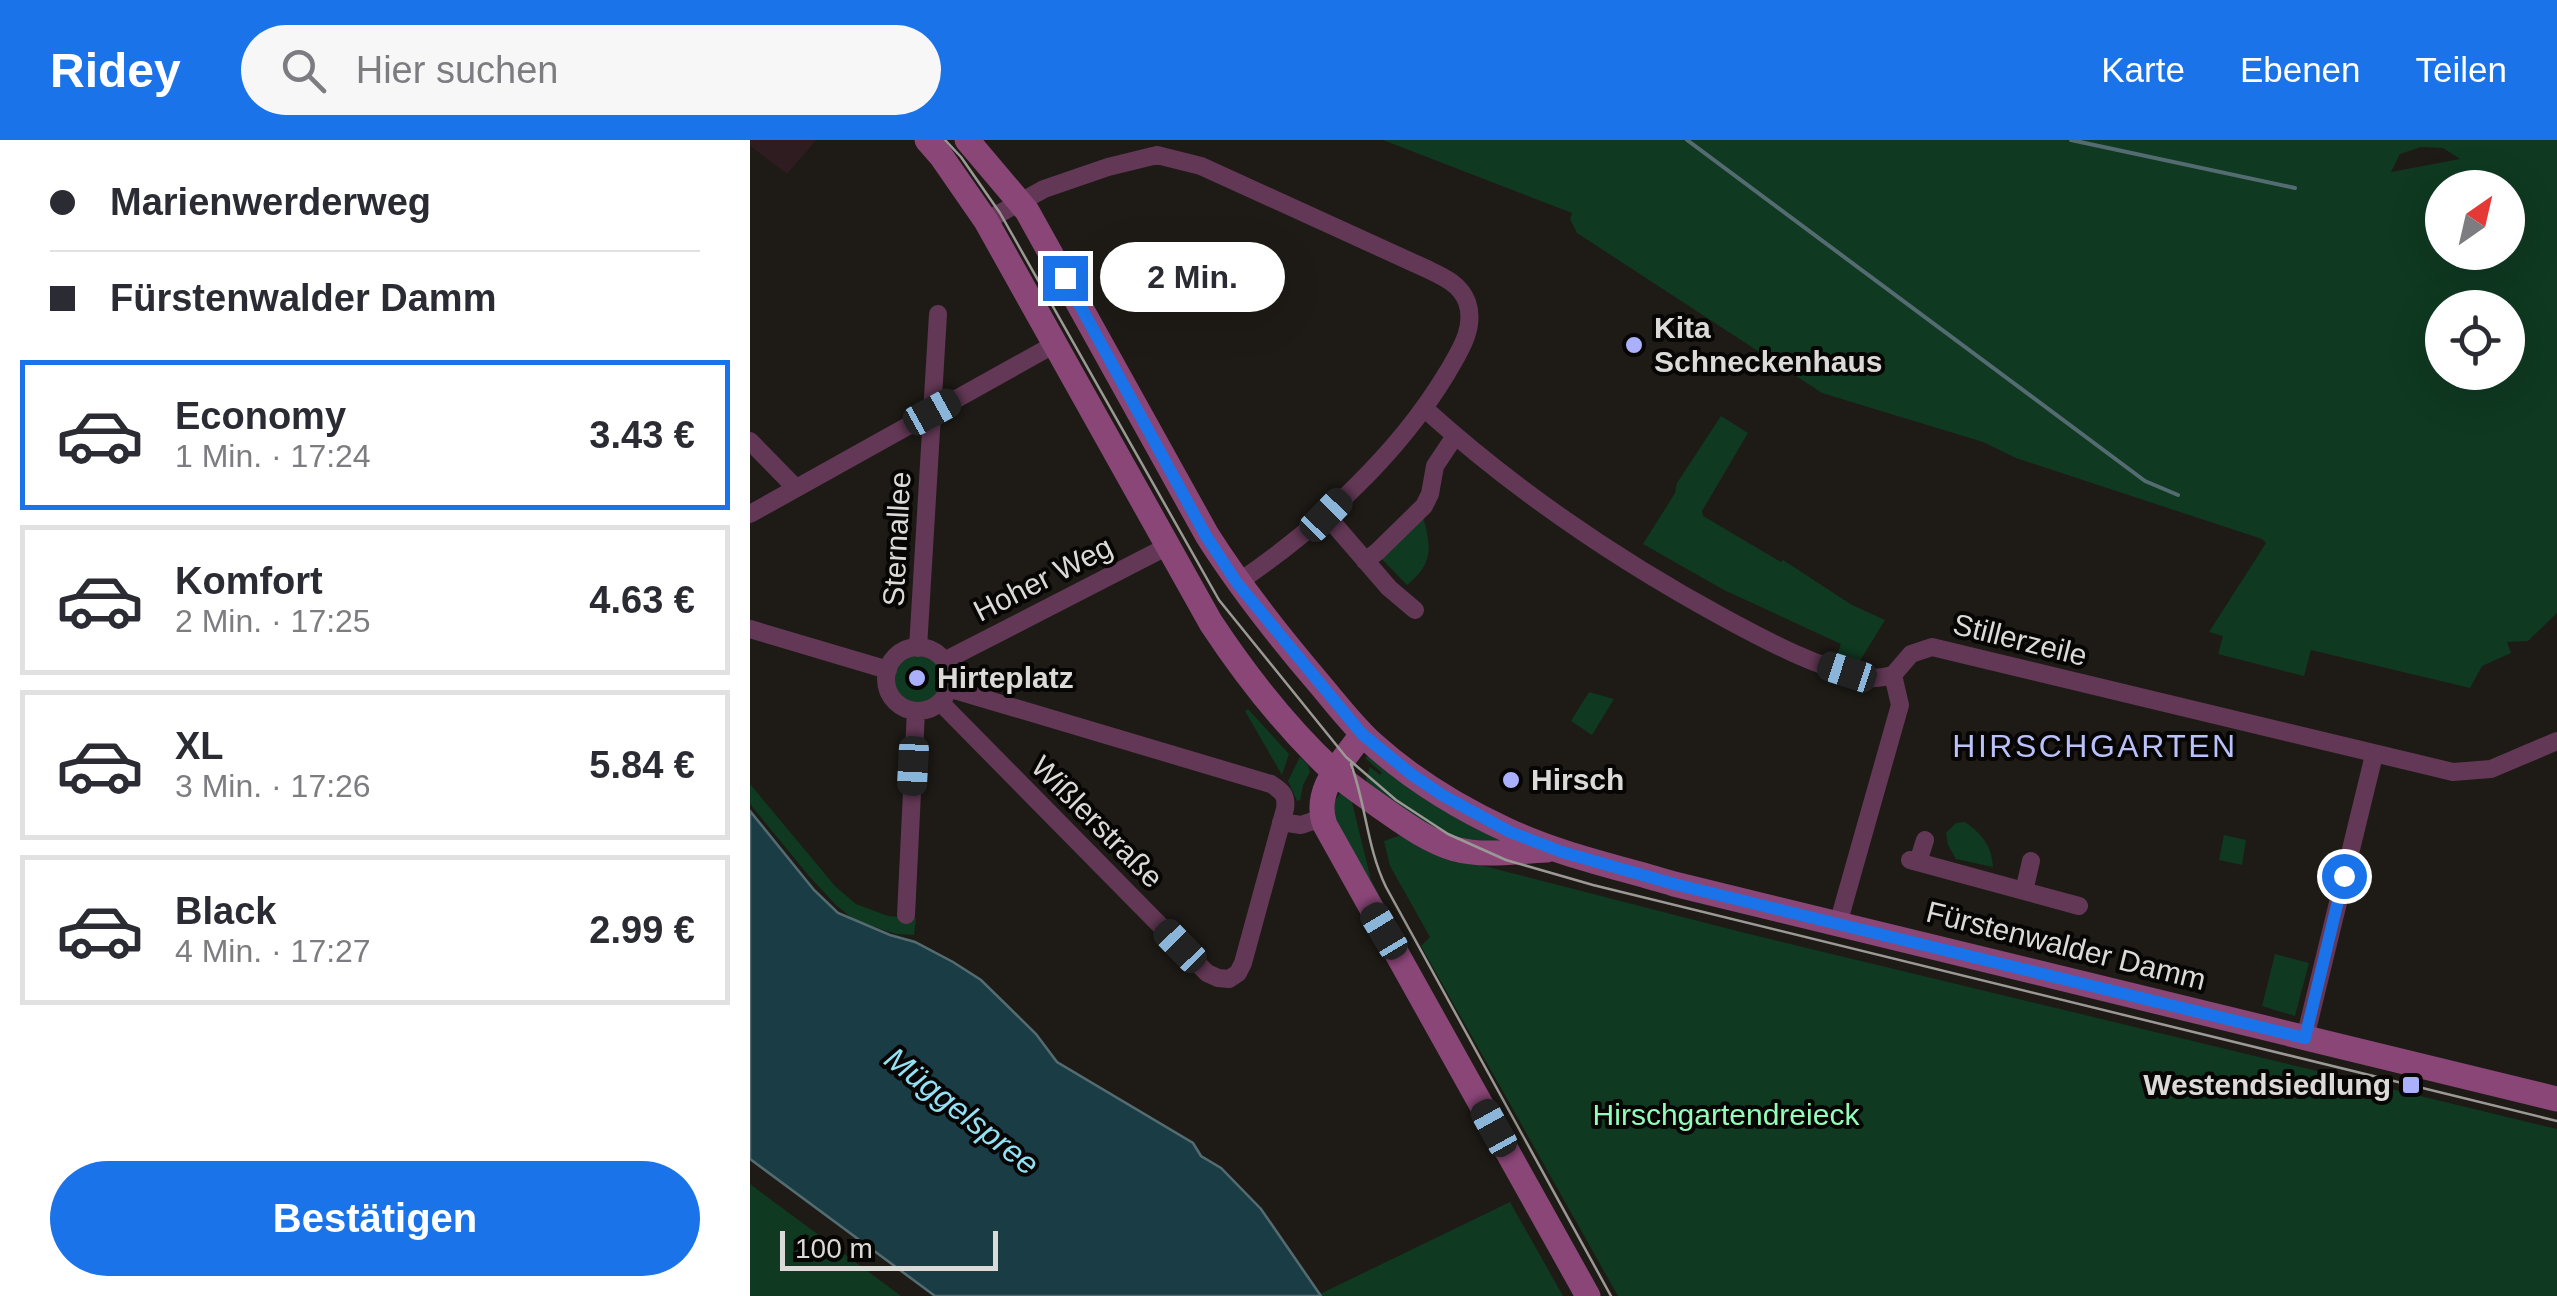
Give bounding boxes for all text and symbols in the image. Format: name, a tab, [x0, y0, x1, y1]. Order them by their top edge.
search box	[241, 25, 941, 115]
icon: search	[276, 43, 331, 98]
text: Ridey	[50, 44, 181, 97]
text: Hier suchen	[356, 49, 558, 91]
text: Karte	[2101, 50, 2185, 89]
text: Ebenen	[2240, 50, 2361, 89]
text: Teilen	[2416, 50, 2507, 89]
north arrow	[2425, 170, 2525, 270]
map controls	[2425, 170, 2525, 390]
text: Marienwerderweg	[110, 181, 431, 223]
callout: 2 Min.	[1100, 243, 1285, 313]
route end	[1043, 256, 1088, 301]
text: 2 Min.	[1147, 259, 1238, 295]
text: Fürstenwalder Damm	[110, 277, 496, 319]
button: locate	[2425, 290, 2525, 390]
place label: Kita Schneckenhaus	[1654, 311, 1882, 378]
marker: Kita Schneckenhaus	[1623, 334, 1645, 356]
car	[898, 384, 966, 440]
icon: car	[55, 390, 145, 480]
text: Economy	[175, 395, 346, 437]
text: 3.43 €	[589, 414, 695, 456]
text: 1 Min. · 17:24	[175, 438, 371, 474]
street label: Sternallee	[876, 471, 917, 607]
car	[1294, 483, 1358, 547]
street label: Hoher Weg	[968, 530, 1118, 628]
icon: car	[55, 555, 145, 645]
text: Komfort	[175, 560, 323, 602]
text: 4.63 €	[589, 579, 695, 621]
text: 2 Min. · 17:25	[175, 603, 371, 639]
street label: Stillerzeile	[1950, 607, 2090, 672]
car	[1814, 648, 1880, 696]
place label: Hirteplatz	[937, 661, 1074, 694]
marker: Hirteplatz	[906, 667, 928, 689]
icon: car	[55, 720, 145, 810]
text: XL	[175, 725, 224, 767]
district label: HIRSCHGARTEN	[1952, 728, 2238, 764]
car	[896, 735, 930, 797]
text: 5.84 €	[589, 744, 695, 786]
street label: Wißlerstraße	[1025, 749, 1170, 894]
place label: Hirsch	[1531, 763, 1624, 796]
text: 3 Min. · 17:26	[175, 768, 371, 804]
marker: Hirsch	[1500, 769, 1522, 791]
route start	[2322, 854, 2367, 899]
icon: car	[55, 885, 145, 975]
text: Black	[175, 890, 276, 932]
street label: Fürstenwalder Damm	[1923, 895, 2209, 996]
car	[1356, 898, 1412, 964]
text: 2.99 €	[589, 909, 695, 951]
car	[1148, 914, 1212, 978]
text: 4 Min. · 17:27	[175, 933, 371, 969]
water label: Müggelspree	[878, 1040, 1046, 1182]
place label: Westendsiedlung	[2143, 1068, 2391, 1101]
marker: Westendsiedlung	[2400, 1074, 2422, 1096]
car	[1466, 1094, 1522, 1162]
park label: Hirschgartendreieck	[1593, 1098, 1860, 1131]
button: Bestätigen	[50, 1161, 700, 1276]
scale bar	[780, 1226, 998, 1270]
text: 100 m	[795, 1233, 873, 1264]

